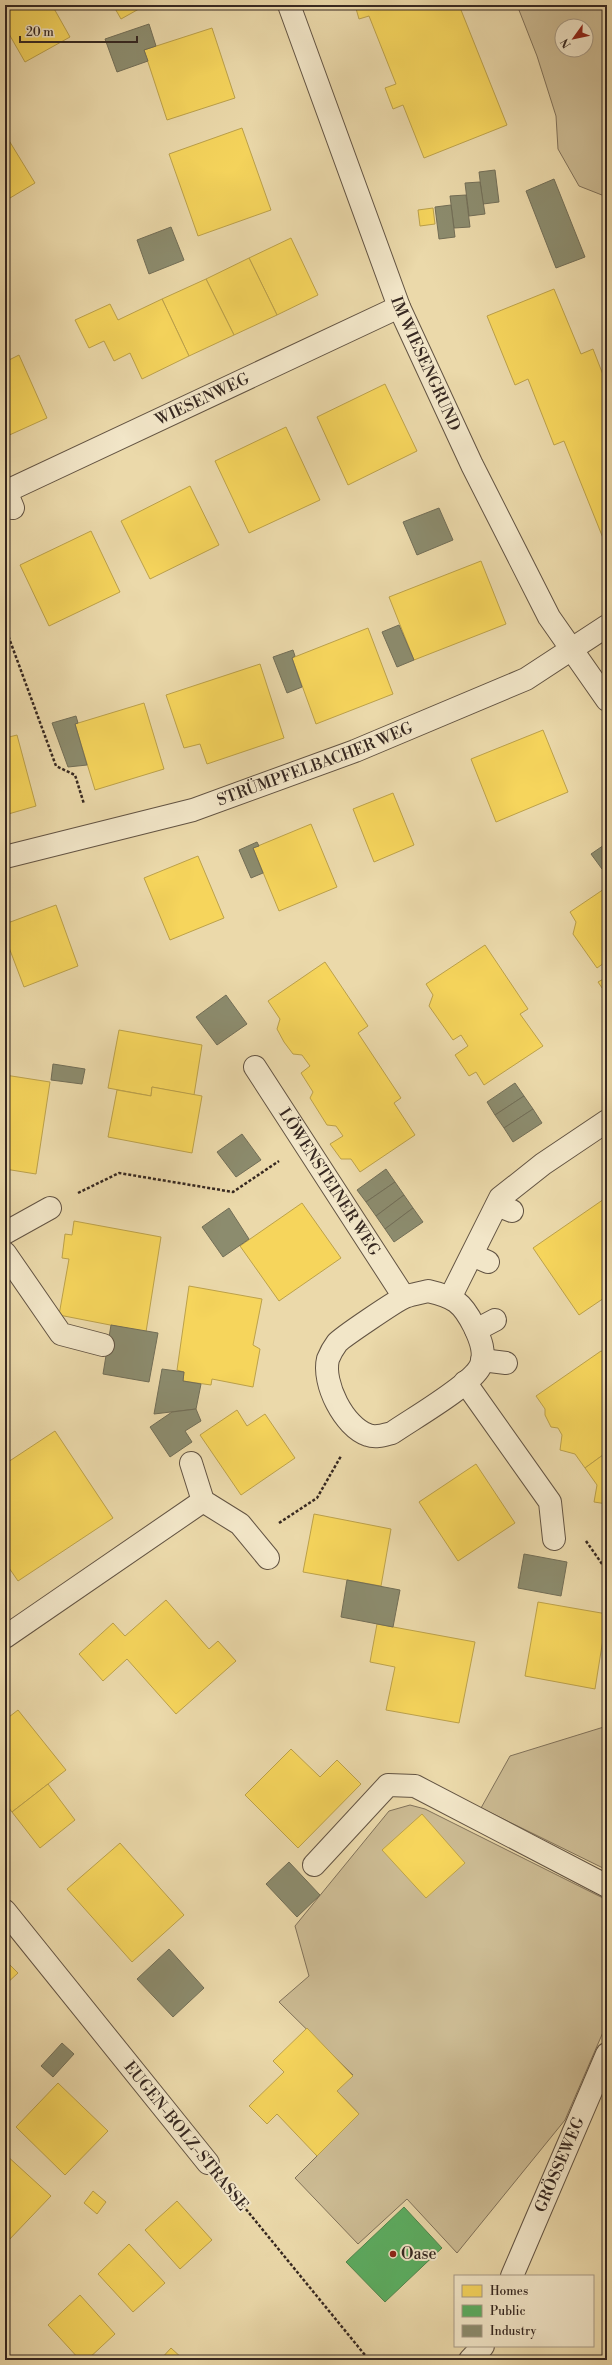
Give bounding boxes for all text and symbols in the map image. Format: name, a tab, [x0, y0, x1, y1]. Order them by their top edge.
scale bar	[20, 18, 137, 44]
north arrow	[554, 18, 594, 58]
text: 20 m	[26, 25, 54, 40]
text: N	[558, 35, 575, 50]
street label: IM WIESENGRUND	[386, 294, 465, 434]
street label: WIESENWEG	[151, 369, 253, 430]
street label: STRÜMPFELBACHER WEG	[214, 718, 416, 810]
street label: LÖWENSTEINER WEG	[274, 1104, 385, 1260]
street label: EUGEN-BOLZ-STRASSE	[120, 2057, 252, 2215]
street label: GRÖSSEWEG	[530, 2114, 589, 2215]
place label: Oase	[401, 2244, 437, 2264]
marker: Oase	[388, 2249, 398, 2259]
legend	[454, 2275, 594, 2347]
text: Homes	[490, 2284, 528, 2299]
text: Public	[490, 2304, 526, 2319]
text: Industry	[490, 2324, 537, 2339]

